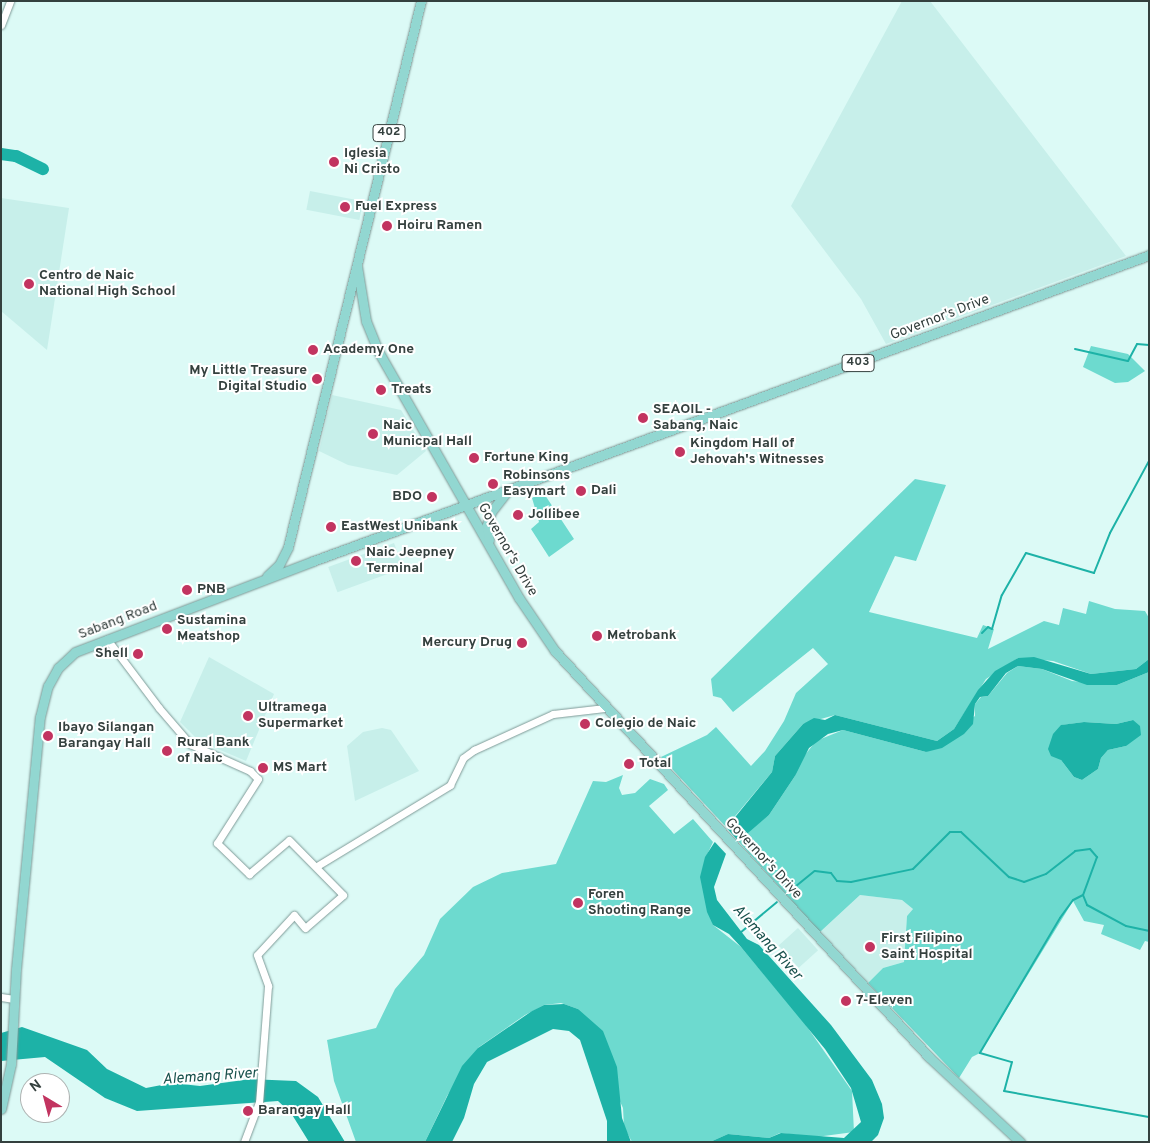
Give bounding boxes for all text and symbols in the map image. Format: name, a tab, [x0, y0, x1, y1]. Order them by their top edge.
road number: 402	[372, 124, 406, 142]
place label: Iglesia Ni Cristo	[344, 146, 400, 178]
marker: Iglesia Ni Cristo	[328, 156, 340, 168]
place label: Fuel Express	[355, 199, 437, 215]
marker: Fuel Express	[339, 201, 351, 213]
place label: Hoiru Ramen	[397, 218, 482, 234]
marker: Hoiru Ramen	[381, 220, 393, 232]
place label: Centro de Naic National High School	[39, 268, 176, 300]
marker: Centro de Naic National High School	[23, 278, 35, 290]
street label: Governor's Drive	[888, 291, 992, 345]
place label: Academy One	[323, 342, 414, 358]
marker: Academy One	[307, 344, 319, 356]
road number: 403	[840, 353, 876, 372]
place label: My Little Treasure Digital Studio	[189, 363, 307, 396]
marker: My Little Treasure Digital Studio	[311, 373, 323, 385]
place label: Treats	[391, 382, 432, 398]
marker: Treats	[375, 384, 387, 396]
place label: SEAOIL - Sabang, Naic	[653, 402, 738, 434]
marker: SEAOIL - Sabang, Naic	[637, 412, 649, 424]
place label: Naic Municpal Hall	[383, 418, 472, 451]
marker: Naic Municpal Hall	[367, 428, 379, 440]
place label: Kingdom Hall of Jehovah's Witnesses	[690, 436, 824, 468]
marker: Kingdom Hall of Jehovah's Witnesses	[674, 446, 686, 458]
place label: Fortune King	[484, 450, 569, 466]
marker: Fortune King	[468, 452, 480, 464]
place label: Robinsons Easymart	[503, 468, 570, 501]
marker: Robinsons Easymart	[487, 478, 499, 490]
place label: Dali	[591, 483, 617, 499]
marker: Dali	[575, 485, 587, 497]
place label: BDO	[392, 489, 422, 505]
marker: BDO	[426, 491, 438, 503]
street label: Governor's Drive	[474, 500, 540, 600]
place label: Jollibee	[528, 507, 580, 523]
marker: Jollibee	[512, 509, 524, 521]
place label: EastWest Unibank	[341, 519, 458, 535]
marker: EastWest Unibank	[325, 521, 337, 533]
place label: Naic Jeepney Terminal	[366, 545, 454, 578]
marker: Naic Jeepney Terminal	[350, 555, 362, 567]
place label: PNB	[197, 582, 226, 598]
marker: PNB	[181, 584, 193, 596]
street label: Sabang Road	[76, 598, 160, 644]
place label: Sustamina Meatshop	[177, 613, 246, 646]
marker: Sustamina Meatshop	[161, 623, 173, 635]
place label: Metrobank	[607, 628, 677, 644]
marker: Metrobank	[591, 630, 603, 642]
place label: Mercury Drug	[422, 635, 512, 651]
marker: Mercury Drug	[516, 637, 528, 649]
place label: Shell	[95, 646, 128, 662]
marker: Shell	[132, 648, 144, 660]
place label: Ultramega Supermarket	[258, 700, 343, 732]
marker: Ultramega Supermarket	[242, 710, 254, 722]
place label: Colegio de Naic	[595, 716, 696, 732]
marker: Colegio de Naic	[579, 718, 591, 730]
place label: Ibayo Silangan Barangay Hall	[58, 720, 154, 752]
marker: Ibayo Silangan Barangay Hall	[42, 730, 54, 742]
place label: Rural Bank of Naic	[177, 735, 250, 768]
marker: Rural Bank of Naic	[161, 745, 173, 757]
place label: Total	[639, 756, 671, 772]
marker: Total	[623, 758, 635, 770]
place label: MS Mart	[273, 760, 327, 776]
marker: MS Mart	[257, 762, 269, 774]
street label: Governor's Drive	[721, 815, 805, 903]
place label: Foren Shooting Range	[588, 887, 691, 920]
marker: Foren Shooting Range	[572, 897, 584, 909]
water label: Alemang River	[728, 902, 806, 984]
place label: First Filipino Saint Hospital	[881, 931, 973, 964]
marker: First Filipino Saint Hospital	[863, 940, 877, 954]
place label: 7-Eleven	[856, 993, 913, 1009]
marker: 7-Eleven	[840, 995, 852, 1007]
water label: Alemang River	[162, 1065, 258, 1089]
north arrow	[20, 1073, 70, 1123]
text: N	[27, 1077, 45, 1096]
place label: Barangay Hall	[258, 1103, 351, 1119]
marker: Barangay Hall	[242, 1105, 254, 1117]

